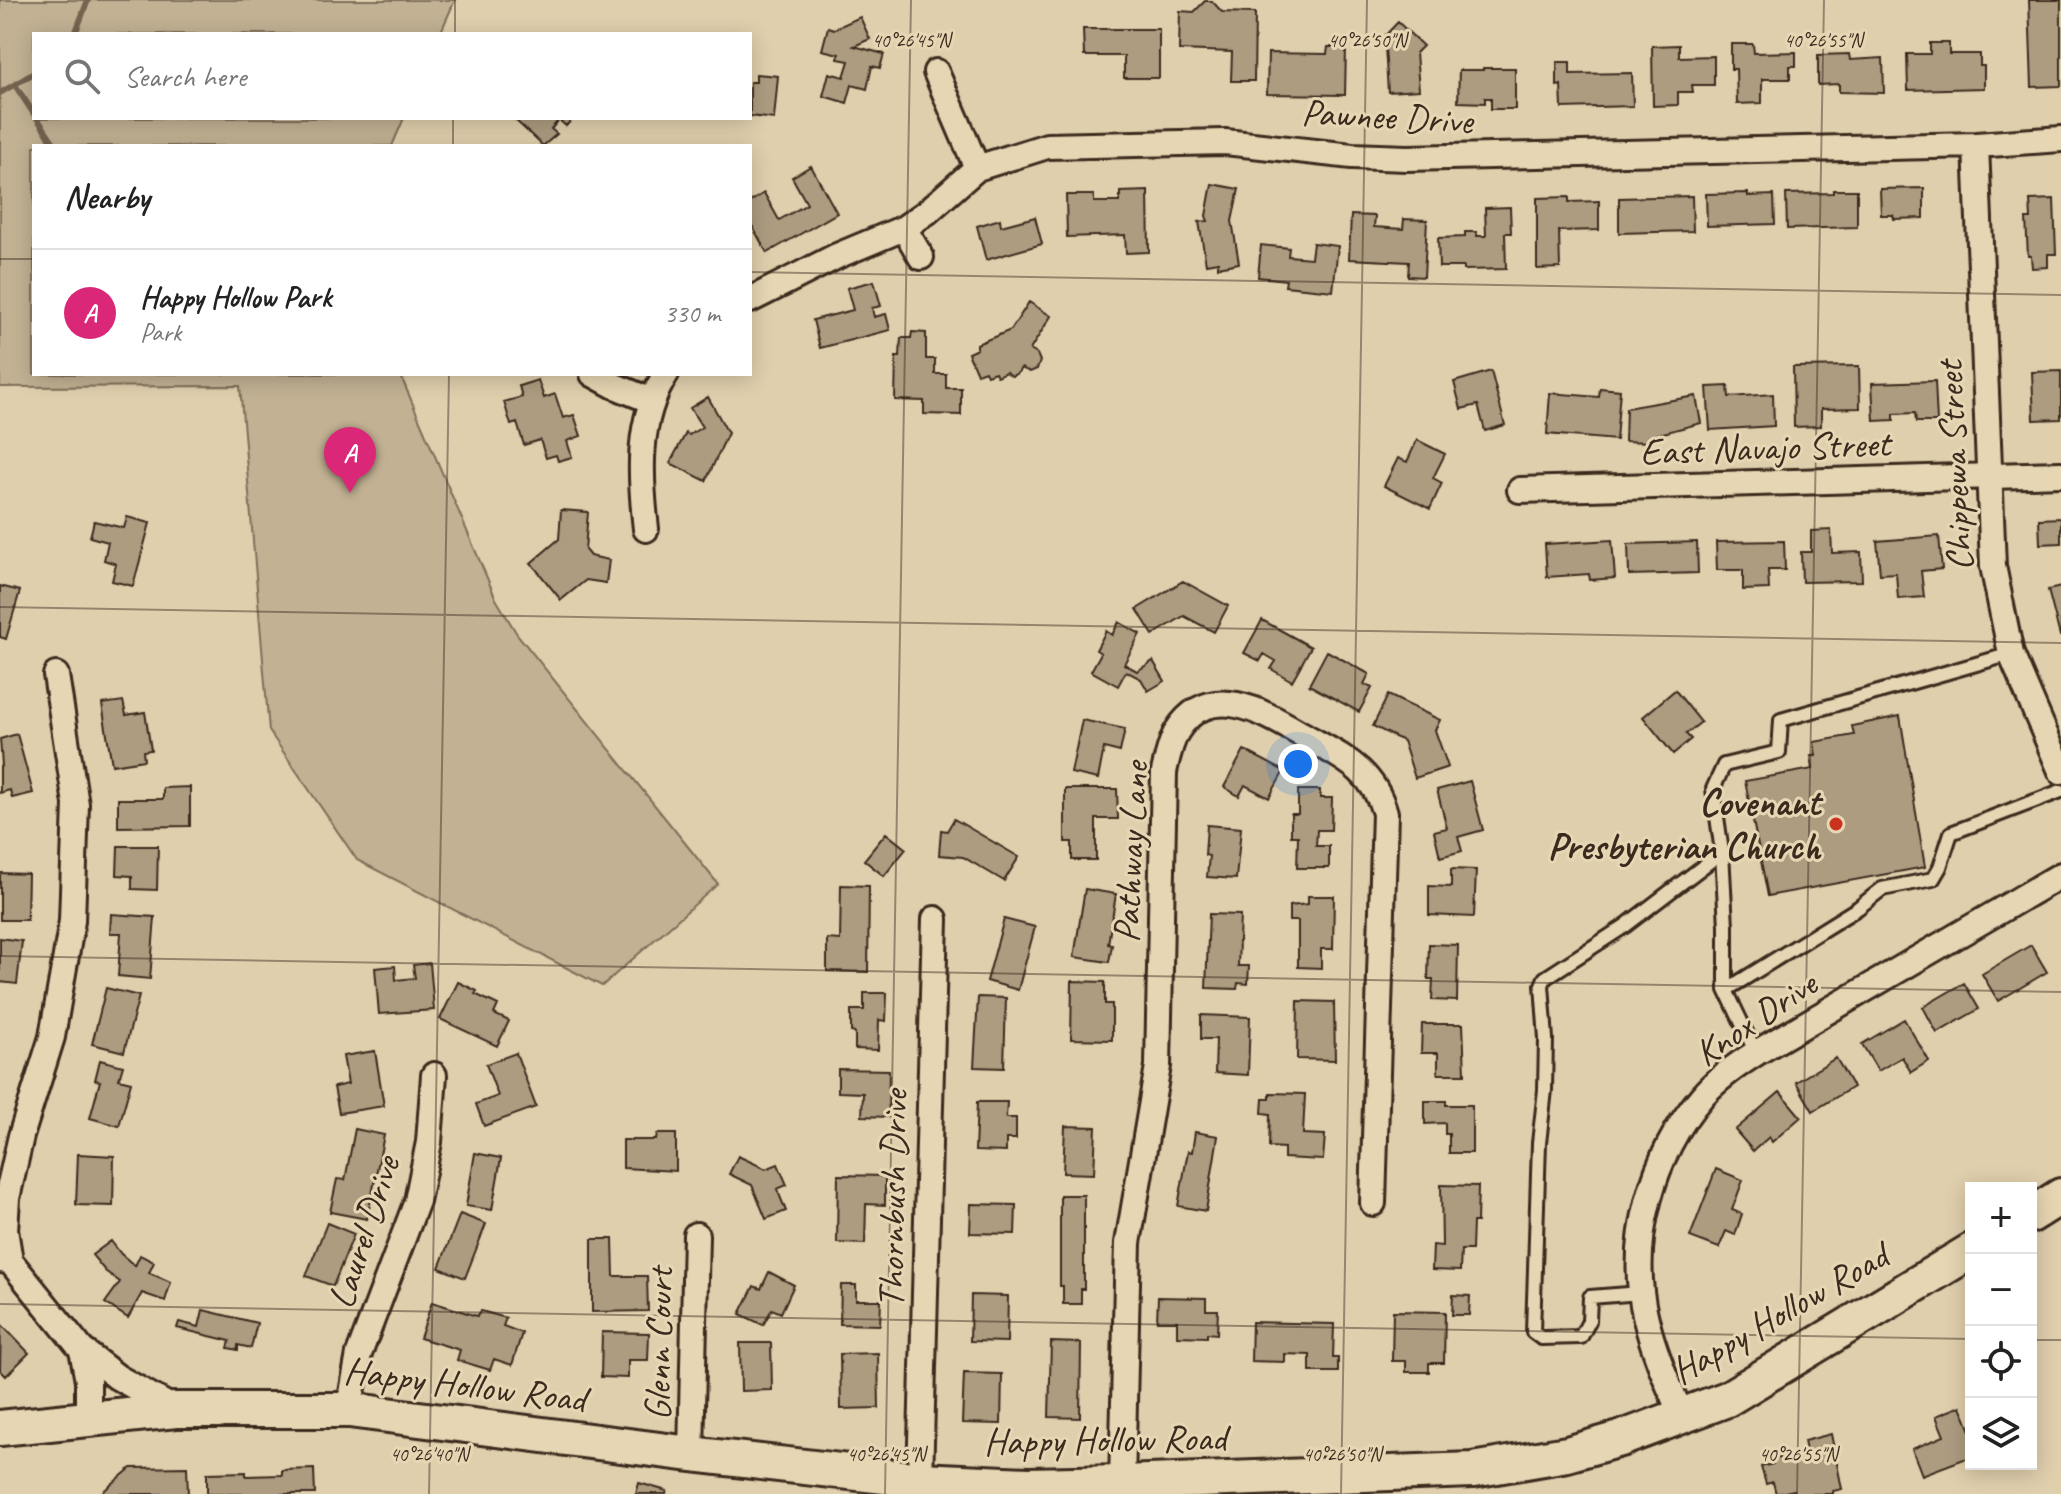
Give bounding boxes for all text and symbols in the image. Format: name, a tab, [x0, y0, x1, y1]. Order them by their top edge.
text: 40°26'45"N	[872, 28, 953, 53]
text: 40°26'50"N	[1328, 28, 1409, 53]
text: 40°26'55"N	[1784, 28, 1865, 53]
search box	[32, 32, 752, 120]
icon: search	[60, 54, 104, 98]
text: Search here	[124, 57, 246, 95]
street label: Pawnee Drive	[1300, 89, 1476, 145]
text: Nearby	[64, 175, 150, 218]
text: Happy Hollow Park	[140, 278, 331, 316]
text: A	[83, 297, 97, 330]
text: 330 m	[664, 297, 720, 330]
text: Park	[140, 316, 181, 349]
street label: Chippewa Street	[1925, 356, 1983, 572]
street label: East Navajo Street	[1639, 420, 1894, 475]
pin: A	[324, 427, 376, 493]
your location	[1278, 744, 1318, 784]
street label: Pathway Lane	[1102, 758, 1159, 944]
place label: Covenant Presbyterian Church	[1548, 779, 1823, 870]
marker: Covenant Presbyterian Church	[1827, 815, 1845, 833]
street label: Knox Drive	[1685, 959, 1828, 1076]
street label: Thornbush Drive	[867, 1087, 918, 1308]
street label: Laurel Drive	[317, 1148, 411, 1314]
map controls	[1965, 1182, 2037, 1470]
button: +	[1965, 1182, 2037, 1254]
street label: Happy Hollow Road	[1663, 1229, 1901, 1394]
button: −	[1965, 1254, 2037, 1326]
street label: Glenn Court	[634, 1264, 683, 1421]
button: locate	[1965, 1326, 2037, 1398]
street label: Happy Hollow Road	[342, 1346, 594, 1423]
button: layers	[1965, 1398, 2037, 1470]
street label: Happy Hollow Road	[983, 1414, 1233, 1465]
text: 40°26'40"N	[390, 1442, 471, 1467]
text: 40°26'45"N	[847, 1442, 928, 1467]
text: 40°26'50"N	[1303, 1442, 1384, 1467]
text: 40°26'55"N	[1759, 1442, 1840, 1467]

